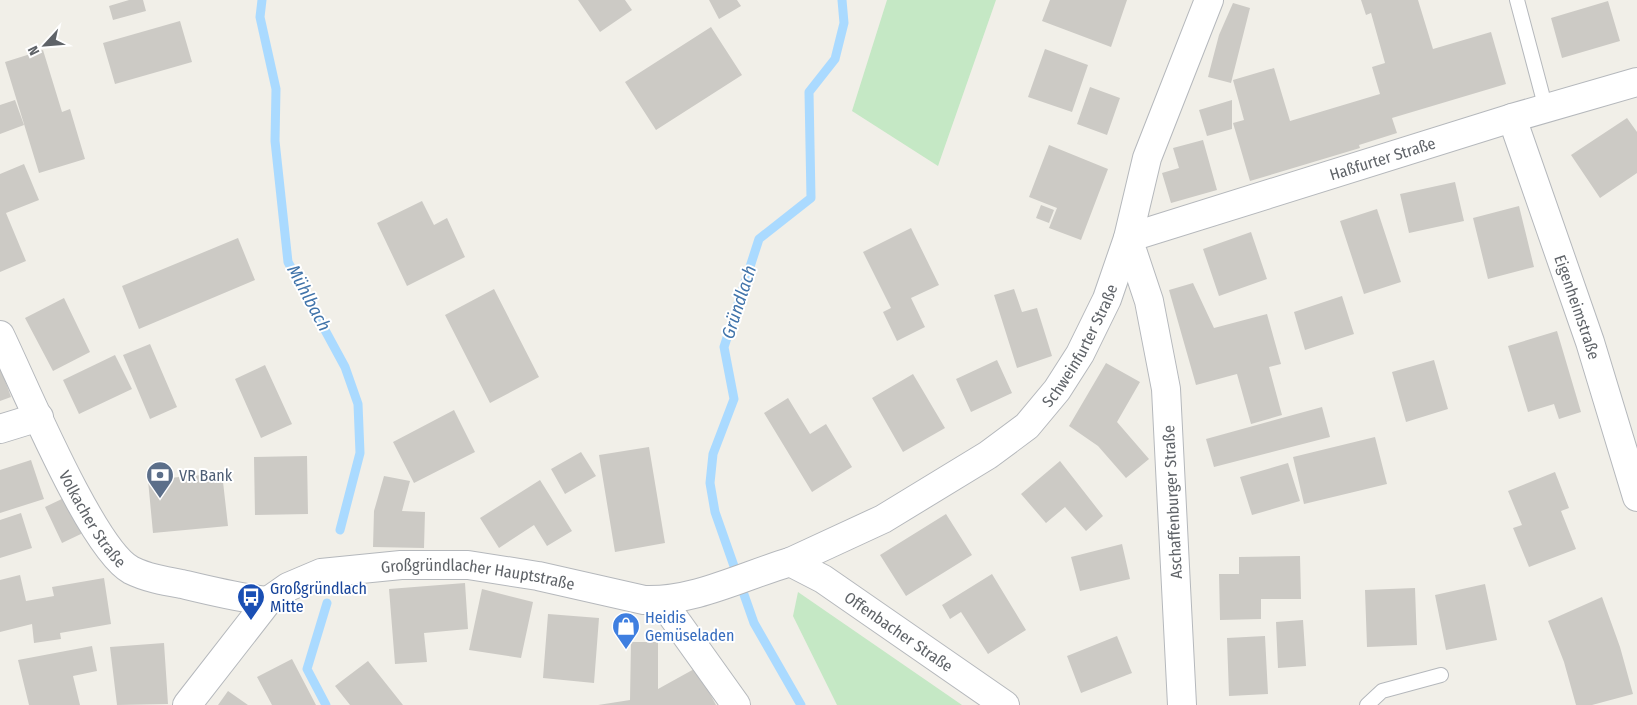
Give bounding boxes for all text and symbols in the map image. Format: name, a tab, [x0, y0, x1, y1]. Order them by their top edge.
north arrow	[20, 20, 70, 70]
text: N	[24, 43, 43, 58]
street label: Haßfurter Straße	[1327, 134, 1438, 184]
street label: Eigenheimstraße	[1550, 252, 1604, 362]
water label: Mühlbach	[282, 261, 336, 335]
water label: Gründlach	[717, 263, 761, 341]
street label: Schweinfurter Straße	[1038, 282, 1121, 411]
street label: Aschaffenburger Straße	[1159, 425, 1186, 579]
bank icon: VR Bank	[145, 460, 175, 499]
place label: VR Bank	[179, 466, 233, 485]
street label: Volkacher Straße	[55, 467, 130, 572]
street label: Großgründlacher Hauptstraße	[380, 556, 577, 594]
place label: Großgründlach Mitte	[270, 579, 367, 616]
bus stop icon: Großgründlach Mitte	[236, 582, 266, 621]
street label: Offenbacher Straße	[841, 588, 956, 676]
place label: Heidis Gemüseladen	[645, 608, 734, 645]
shop icon: Heidis Gemüseladen	[611, 611, 641, 650]

